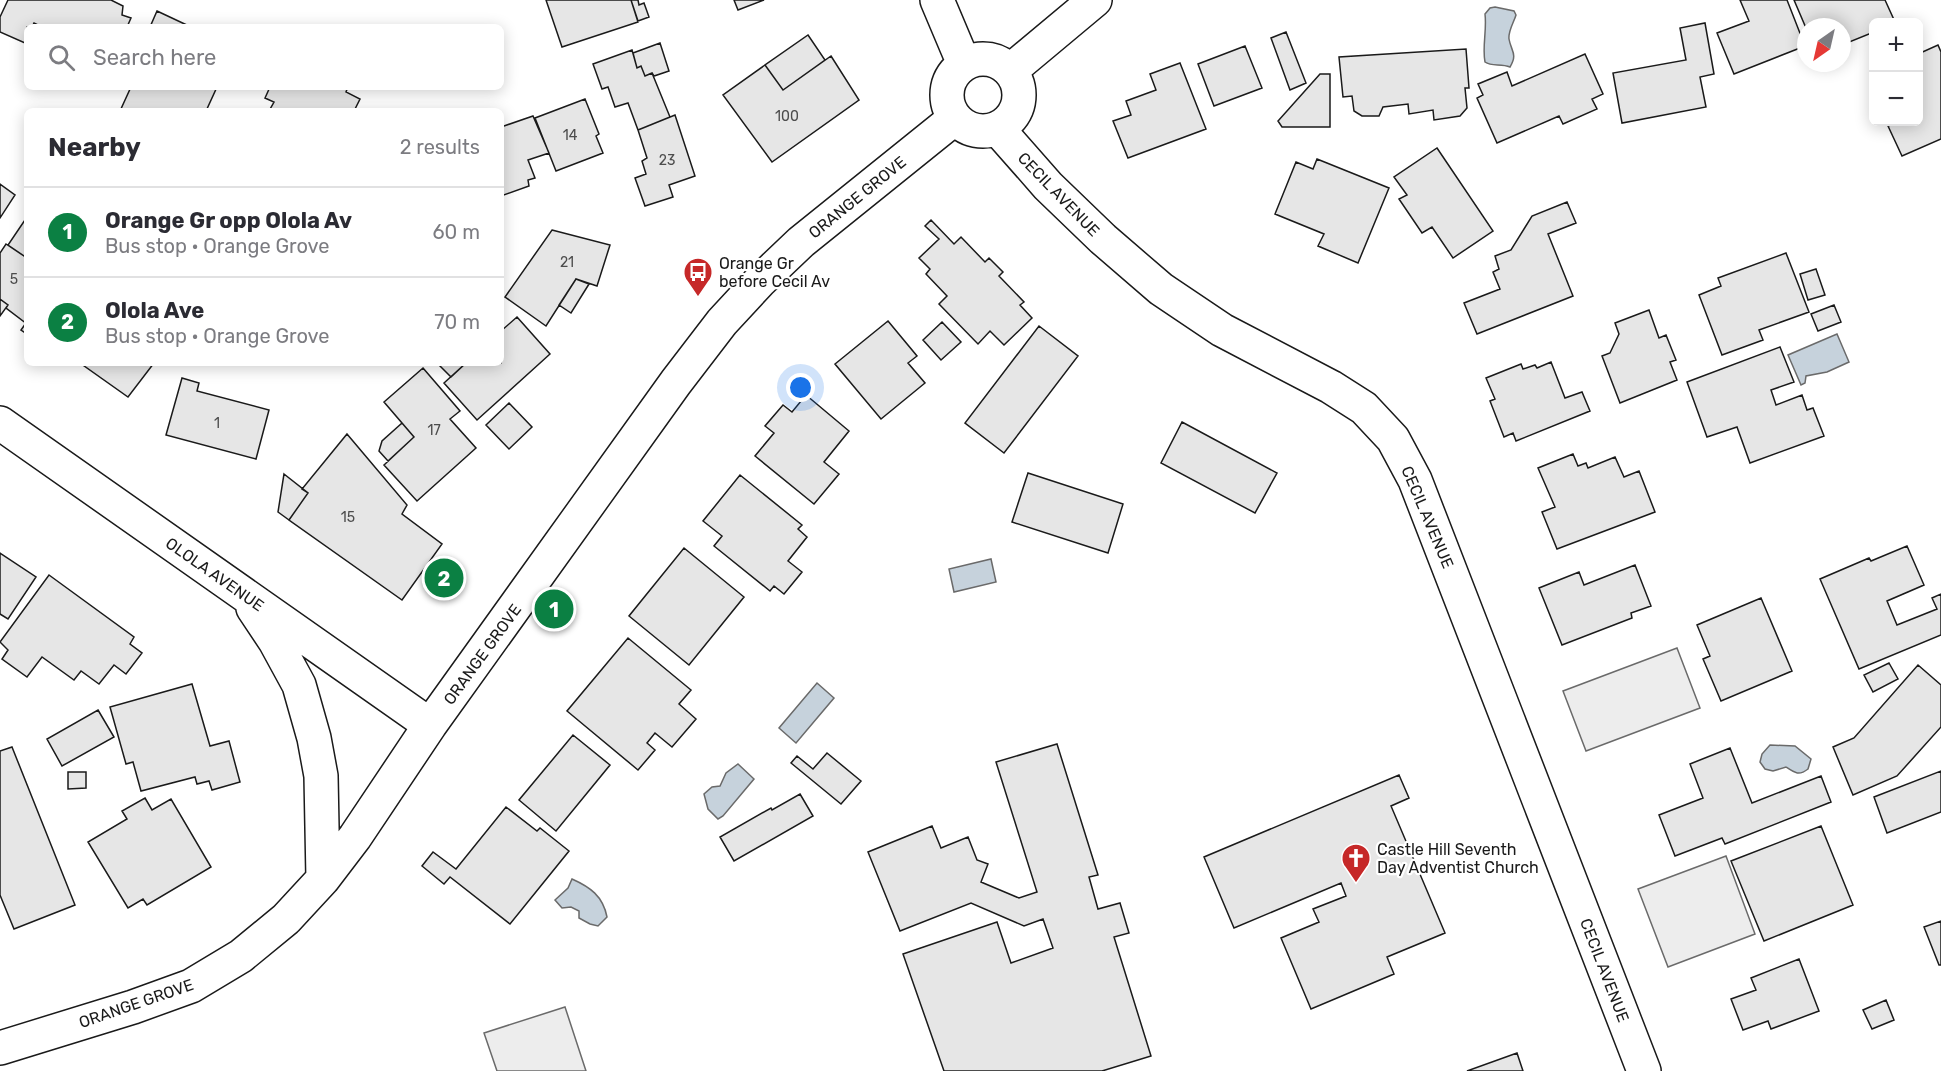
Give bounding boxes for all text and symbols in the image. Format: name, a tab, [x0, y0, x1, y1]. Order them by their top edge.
north arrow	[1797, 18, 1851, 72]
map controls	[1869, 18, 1923, 126]
button: +	[1869, 18, 1923, 72]
search box	[24, 24, 504, 90]
icon: search	[45, 41, 78, 74]
text: Search here	[93, 44, 216, 71]
button: −	[1869, 72, 1923, 126]
house number: 100	[775, 108, 799, 125]
house number: 14	[563, 127, 578, 144]
text: Nearby	[48, 132, 141, 163]
text: 2 results	[400, 135, 480, 159]
street label: CECIL AVENUE	[1014, 148, 1104, 240]
house number: 23	[659, 152, 675, 169]
street label: ORANGE GROVE	[805, 152, 910, 242]
text: Orange Gr opp Olola Av	[105, 207, 352, 234]
text: 1	[63, 220, 72, 244]
text: 60 m	[433, 220, 480, 244]
text: Bus stop · Orange Grove	[105, 234, 330, 258]
house number: 21	[560, 254, 574, 271]
place label: Orange Gr before Cecil Av	[719, 254, 830, 291]
bus stop icon: Orange Gr before Cecil Av	[682, 256, 714, 298]
house number: 5	[10, 271, 18, 288]
text: Olola Ave	[105, 297, 204, 324]
text: 2	[61, 310, 74, 334]
text: 70 m	[434, 310, 480, 334]
text: Bus stop · Orange Grove	[105, 324, 330, 348]
your location	[786, 373, 815, 402]
house number: 1	[214, 415, 220, 432]
house number: 17	[427, 422, 441, 439]
street label: CECIL AVENUE	[1397, 463, 1458, 571]
house number: 15	[341, 509, 355, 526]
street label: OLOLA AVENUE	[162, 534, 267, 615]
pin: 2	[424, 556, 464, 600]
pin: 1	[534, 586, 574, 632]
street label: ORANGE GROVE	[440, 600, 525, 708]
place label: Castle Hill Seventh Day Adventist Church	[1377, 840, 1539, 877]
church icon: Castle Hill Seventh Day Adventist Church	[1340, 842, 1372, 884]
street label: CECIL AVENUE	[1576, 916, 1633, 1025]
street label: ORANGE GROVE	[76, 975, 196, 1032]

